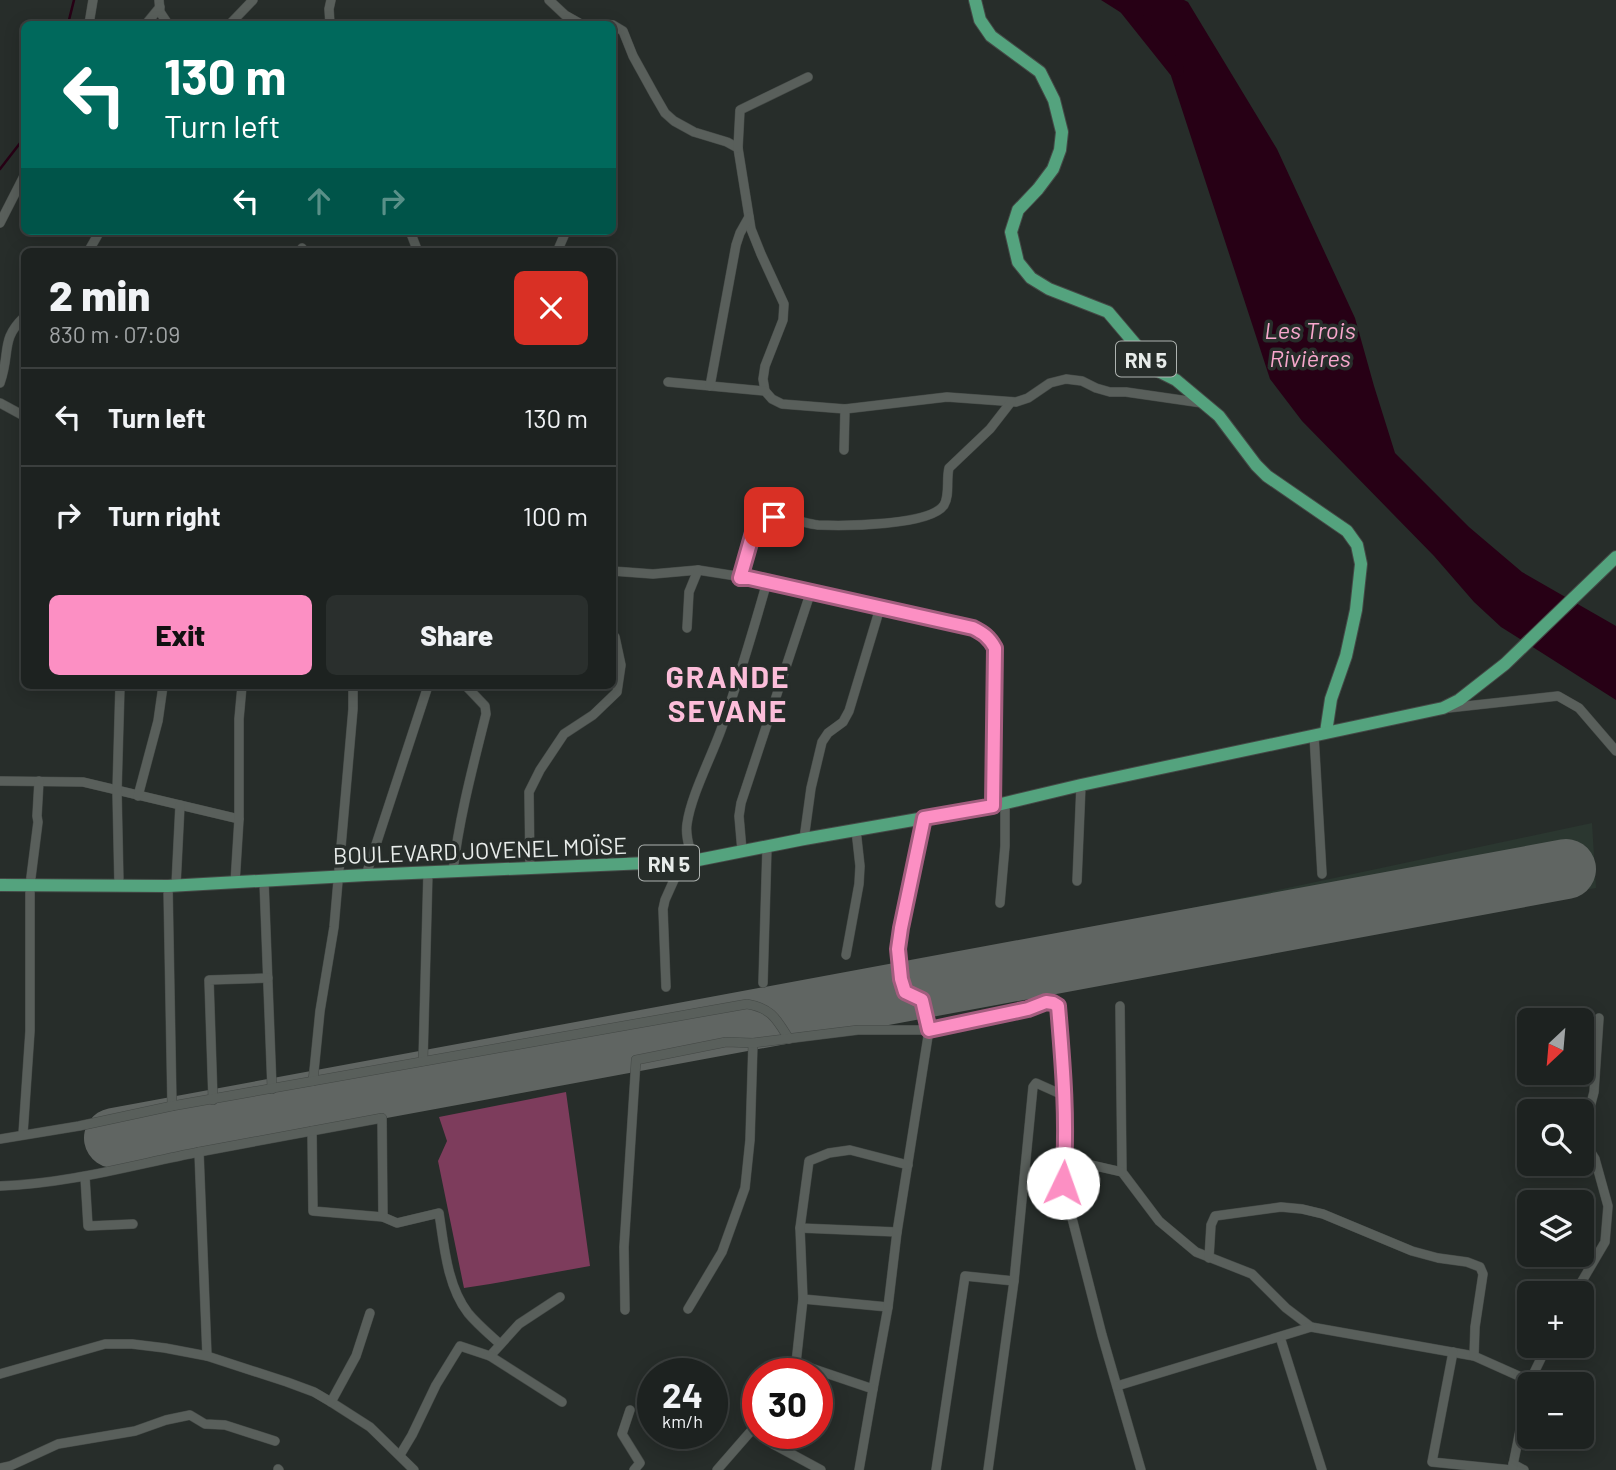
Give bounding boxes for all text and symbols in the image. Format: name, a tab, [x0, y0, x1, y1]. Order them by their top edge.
text: 130 m	[164, 46, 286, 105]
icon: left	[49, 49, 140, 140]
text: Turn left	[164, 106, 281, 144]
icon: left	[227, 182, 265, 220]
icon: ahead	[300, 182, 338, 220]
icon: right	[373, 182, 411, 220]
text: 2 min	[49, 269, 150, 319]
button: close	[514, 271, 588, 345]
water label: Les Trois Rivières	[1264, 315, 1356, 372]
text: 830 m · 07:09	[49, 320, 180, 348]
road number: RN 5	[1116, 342, 1176, 376]
icon: left	[49, 398, 87, 436]
text: Turn left	[108, 402, 206, 433]
text: 130 m	[524, 402, 588, 433]
pin	[744, 487, 804, 547]
icon: right	[49, 496, 87, 534]
icon: arrive	[755, 498, 793, 536]
text: Turn right	[108, 500, 221, 531]
text: 100 m	[523, 500, 588, 531]
button: Exit	[49, 595, 312, 675]
button: Share	[326, 595, 588, 675]
district label: GRANDE SEVANE	[665, 658, 791, 728]
street label: BOULEVARD JOVENEL MOÏSE	[332, 831, 628, 869]
road number: RN 5	[639, 846, 699, 880]
north arrow	[1517, 1008, 1594, 1085]
map controls	[1517, 1008, 1594, 1449]
button: search	[1517, 1099, 1594, 1176]
position arrow	[1026, 1146, 1100, 1220]
button: layers	[1517, 1190, 1594, 1267]
button: +	[1517, 1281, 1594, 1358]
speed limit sign: 30	[742, 1358, 833, 1449]
button: −	[1517, 1372, 1594, 1449]
text: 24	[662, 1373, 703, 1415]
text: km/h	[662, 1410, 703, 1432]

